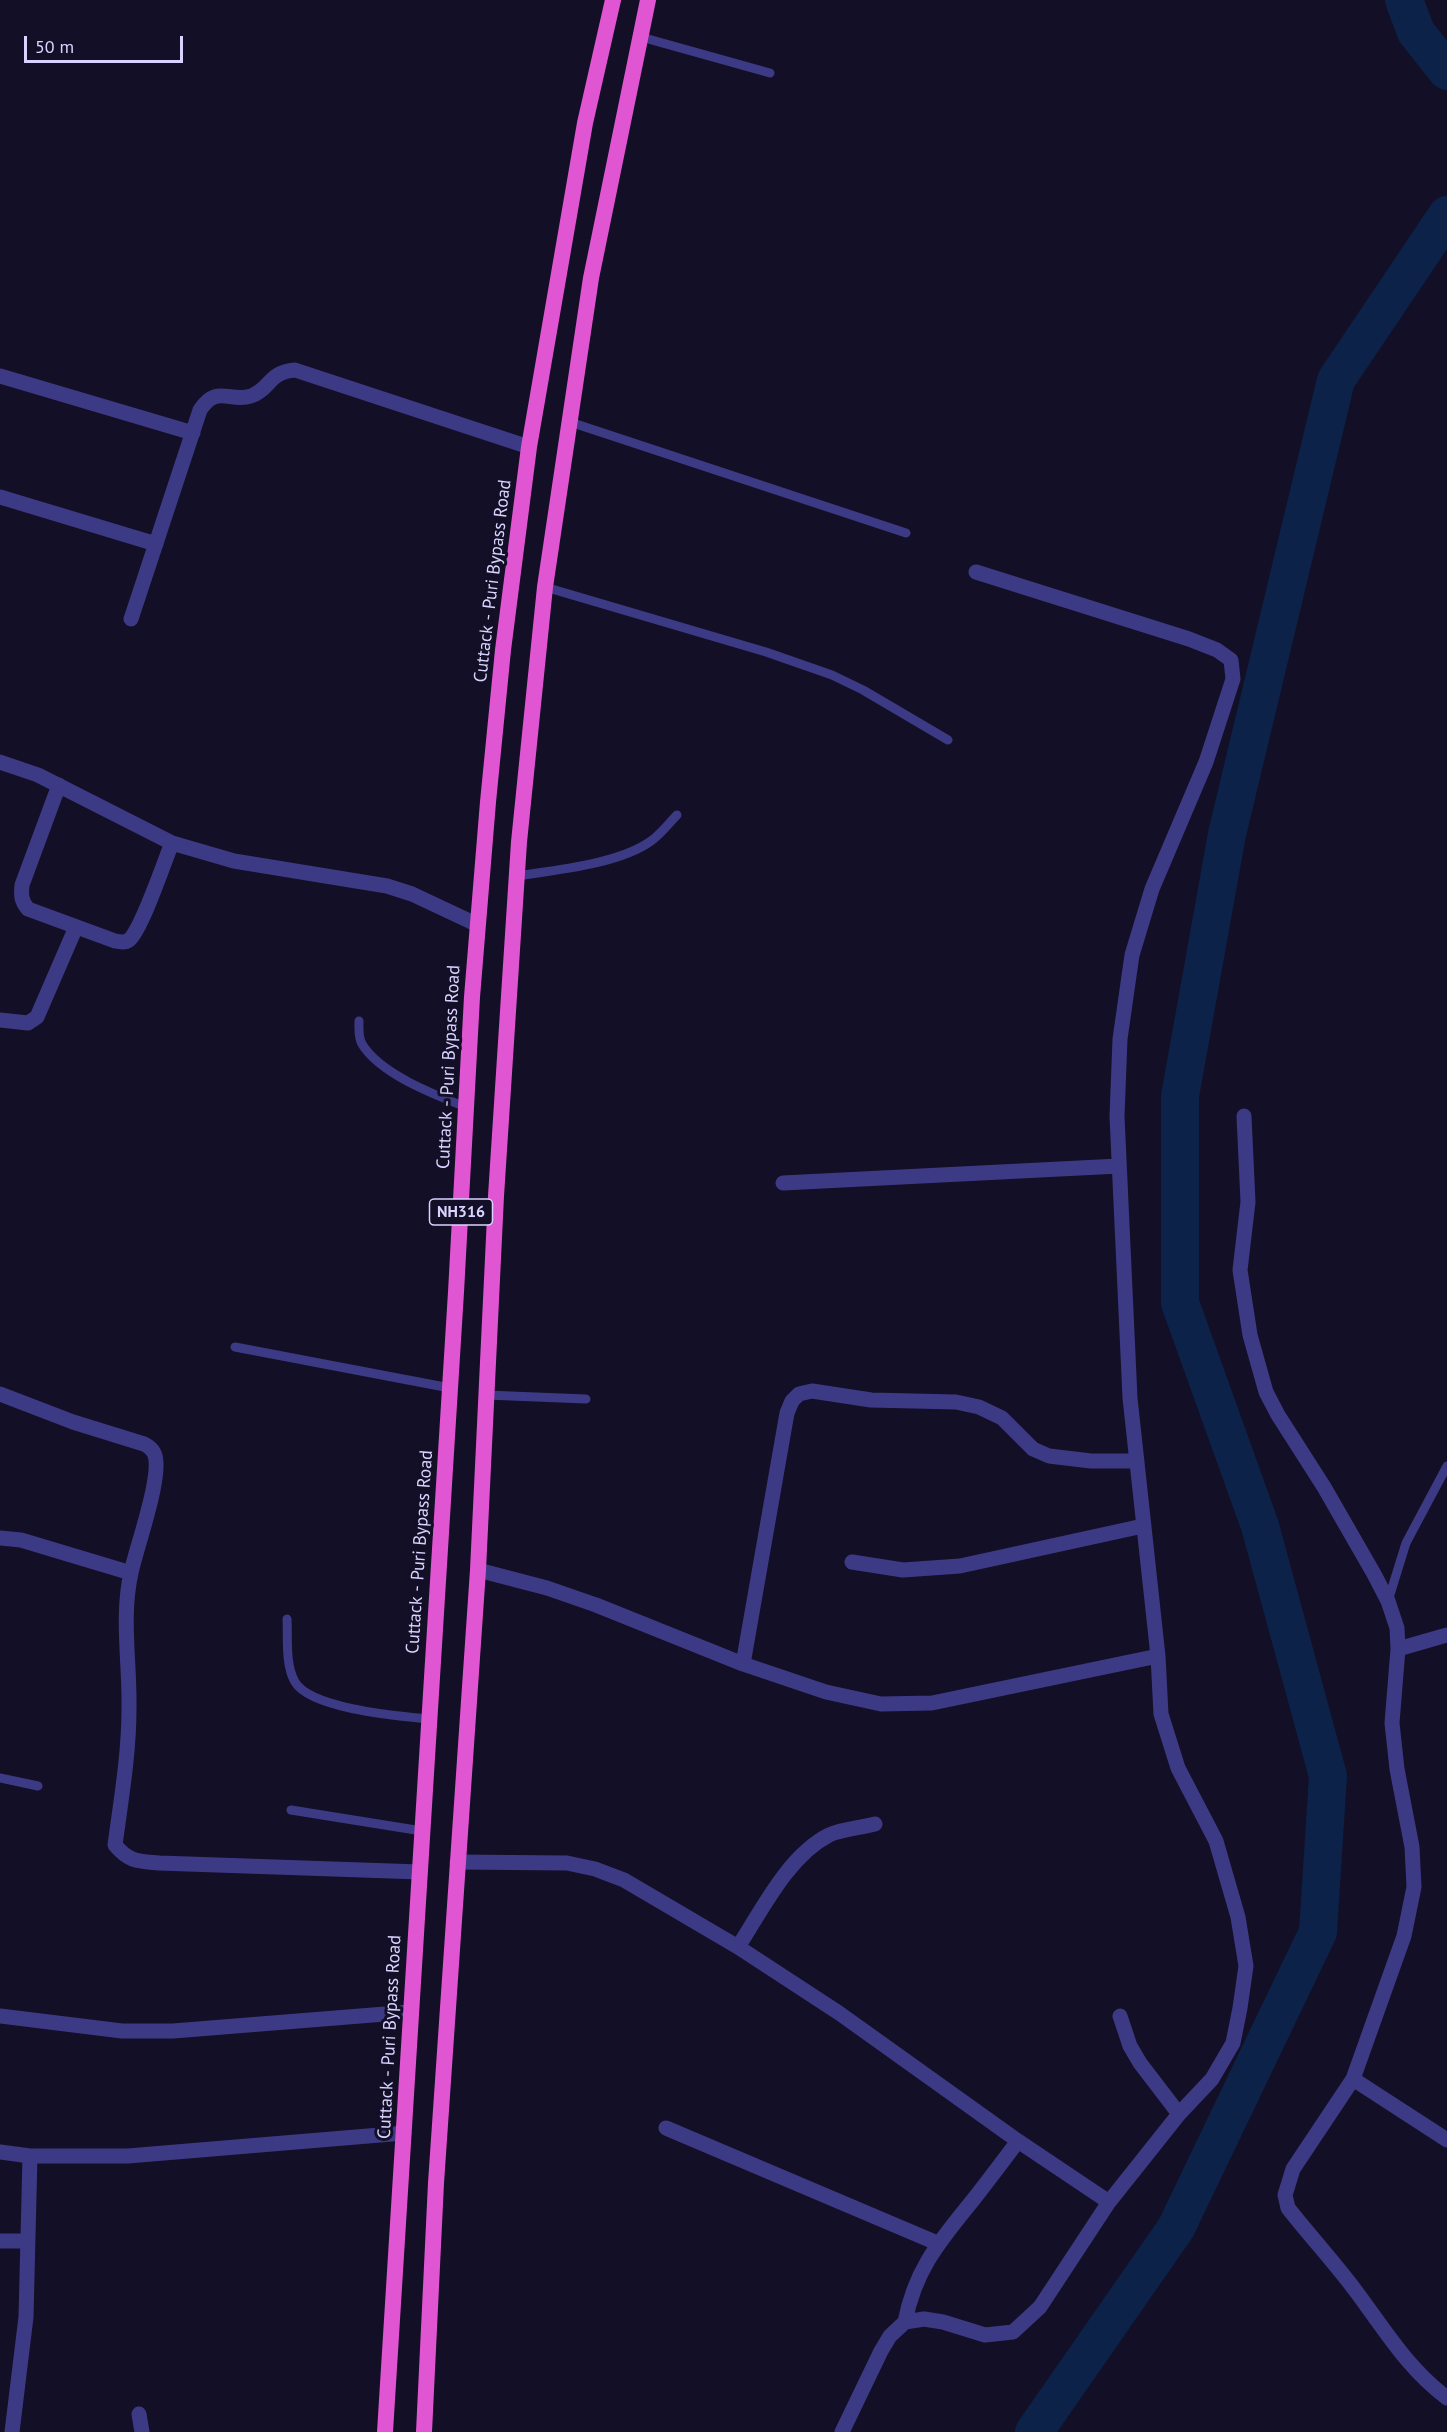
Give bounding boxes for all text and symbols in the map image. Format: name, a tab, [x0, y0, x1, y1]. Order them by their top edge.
scale bar	[27, 24, 186, 62]
text: 50 m	[35, 35, 74, 58]
street label: Cuttack - Puri Bypass Road	[470, 478, 516, 684]
street label: Cuttack - Puri Bypass Road	[433, 964, 465, 1170]
road number: NH316	[430, 1199, 492, 1225]
street label: Cuttack - Puri Bypass Road	[402, 1449, 438, 1655]
street label: Cuttack - Puri Bypass Road	[374, 1934, 406, 2140]

